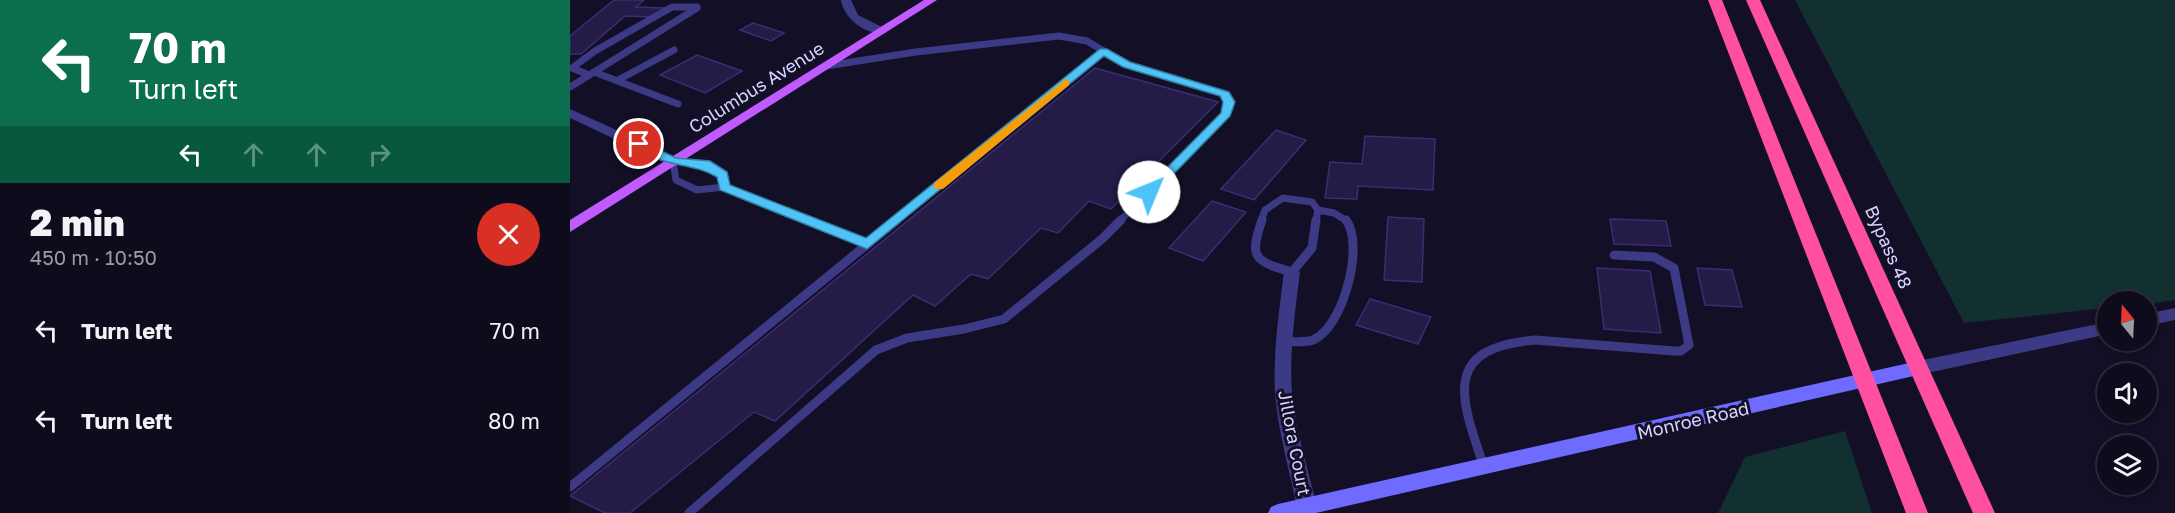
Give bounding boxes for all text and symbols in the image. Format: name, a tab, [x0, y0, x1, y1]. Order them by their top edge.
text: 70 m	[129, 22, 226, 72]
icon: left	[30, 24, 108, 102]
street label: Columbus Avenue	[684, 37, 828, 137]
text: Turn left	[129, 73, 238, 105]
pin	[613, 118, 664, 169]
icon: arrive	[622, 127, 655, 160]
icon: left	[174, 138, 207, 171]
icon: ahead	[237, 138, 270, 171]
icon: ahead	[300, 138, 333, 171]
icon: right	[363, 138, 396, 171]
position arrow	[1117, 160, 1181, 224]
text: 2 min	[30, 201, 125, 244]
street label: Bypass 48	[1861, 202, 1917, 292]
button: close	[477, 203, 540, 266]
text: 450 m · 10:50	[30, 245, 157, 269]
north arrow	[2097, 291, 2157, 351]
map controls	[2097, 291, 2157, 495]
icon: left	[30, 314, 63, 347]
text: Turn left	[81, 317, 172, 344]
text: 70 m	[490, 317, 540, 344]
button: sound	[2097, 363, 2157, 423]
street label: Jillora Court	[1274, 388, 1316, 498]
street label: Monroe Road	[1635, 396, 1751, 444]
icon: left	[30, 404, 63, 437]
text: Turn left	[81, 407, 172, 434]
text: 80 m	[488, 407, 540, 434]
button: layers	[2097, 435, 2157, 495]

